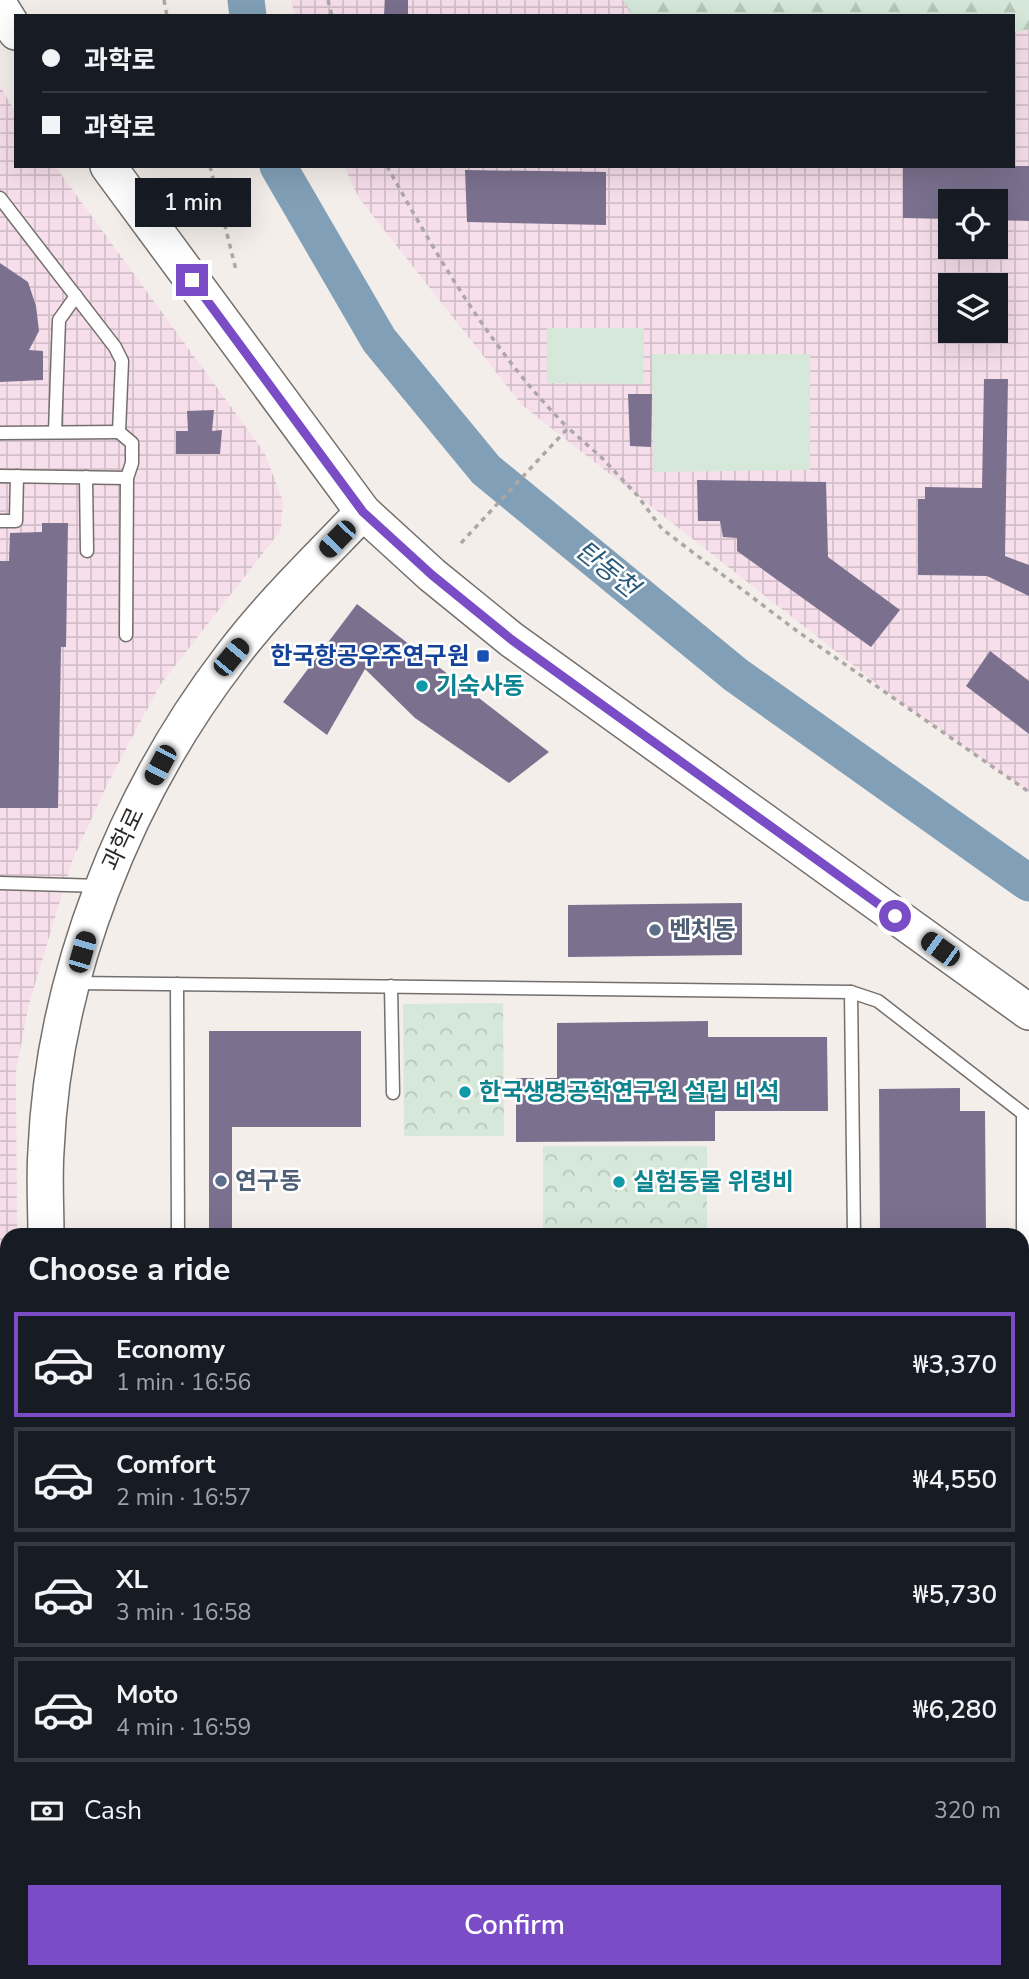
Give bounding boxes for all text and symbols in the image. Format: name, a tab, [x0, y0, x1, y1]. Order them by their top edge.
text: 과학로	[84, 43, 156, 78]
text: 과학로	[84, 110, 156, 145]
callout: 1 min	[134, 178, 250, 228]
text: 1 min	[164, 187, 222, 218]
map controls	[938, 189, 1008, 343]
button: locate	[938, 189, 1008, 259]
route end	[176, 264, 208, 296]
button: layers	[938, 273, 1008, 343]
car	[315, 517, 360, 561]
water label: 탄동천	[568, 533, 648, 607]
car	[210, 634, 253, 680]
place label: 한국항공우주연구원	[270, 640, 469, 672]
marker: 한국항공우주연구원	[475, 648, 491, 664]
place label: 기숙사동	[436, 670, 524, 702]
marker: 기숙사동	[414, 678, 430, 694]
car	[141, 742, 180, 788]
street label: 과학로	[94, 802, 152, 876]
route start	[879, 900, 911, 932]
place label: 벤처동	[669, 914, 735, 946]
marker: 벤처동	[647, 922, 663, 938]
car	[917, 928, 964, 970]
car	[67, 929, 98, 975]
place label: 한국생명공학연구원 설립 비석	[479, 1076, 779, 1108]
marker: 한국생명공학연구원 설립 비석	[457, 1084, 473, 1100]
place label: 연구동	[235, 1165, 301, 1197]
place label: 실험동물 위령비	[633, 1166, 794, 1198]
marker: 연구동	[213, 1173, 229, 1189]
marker: 실험동물 위령비	[611, 1174, 627, 1190]
text: Choose a ride	[28, 1248, 230, 1291]
text: Economy	[116, 1332, 225, 1367]
icon: car	[32, 1333, 95, 1396]
text: ₩3,370	[913, 1347, 997, 1382]
text: 1 min · 16:56	[116, 1367, 251, 1398]
text: Comfort	[116, 1447, 216, 1482]
icon: car	[32, 1448, 95, 1511]
text: ₩4,550	[913, 1462, 997, 1497]
text: 2 min · 16:57	[116, 1482, 251, 1513]
text: XL	[116, 1562, 148, 1597]
icon: car	[32, 1563, 95, 1626]
text: ₩5,730	[913, 1577, 997, 1612]
text: 3 min · 16:58	[116, 1597, 251, 1628]
text: Moto	[116, 1677, 178, 1712]
icon: car	[32, 1678, 95, 1741]
text: ₩6,280	[913, 1692, 997, 1727]
text: 4 min · 16:59	[116, 1712, 251, 1743]
icon: cash	[28, 1792, 66, 1830]
text: Cash	[84, 1793, 142, 1828]
text: 320 m	[934, 1795, 1001, 1826]
button: Confirm	[28, 1885, 1001, 1965]

